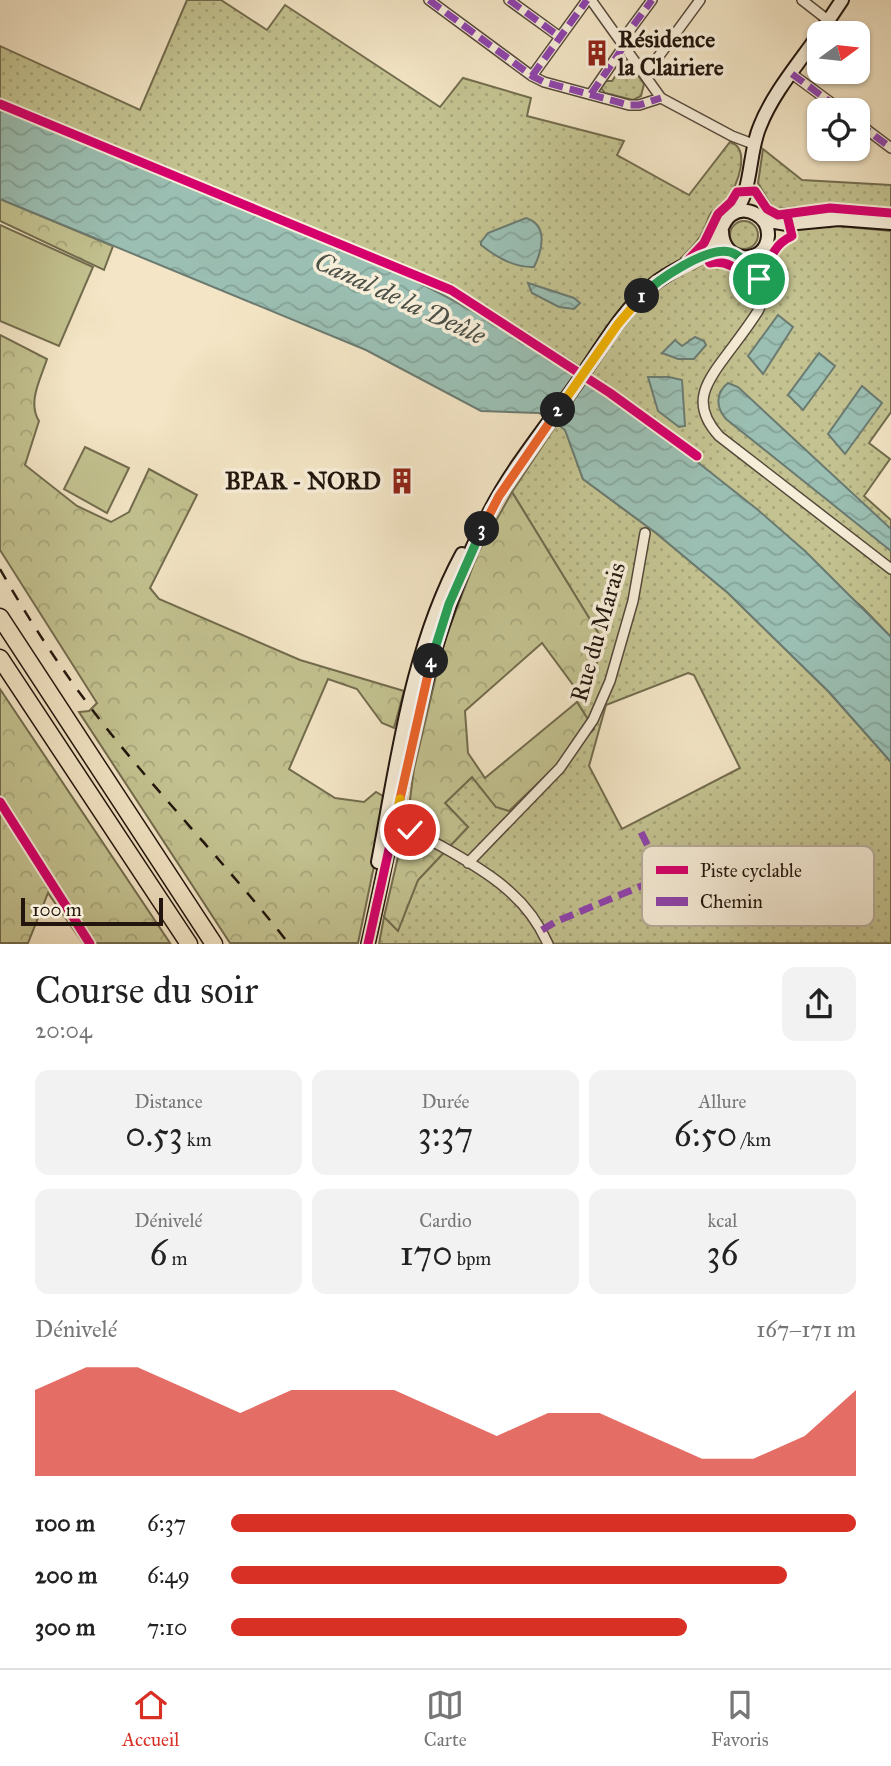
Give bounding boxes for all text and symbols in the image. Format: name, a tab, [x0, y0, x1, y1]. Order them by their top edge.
north arrow	[807, 21, 870, 84]
map controls	[807, 21, 870, 161]
place label: Résidence la Clairiere	[617, 24, 724, 82]
building icon: Résidence la Clairiere	[582, 38, 612, 68]
button: locate	[807, 98, 870, 161]
water label: Canal de la Deûle	[310, 245, 491, 352]
pin	[729, 249, 789, 309]
icon: arrive	[740, 260, 778, 298]
pin: 1	[624, 278, 660, 314]
text: 1	[638, 284, 645, 307]
pin: 2	[540, 392, 576, 428]
text: 2	[553, 398, 562, 421]
place label: BPAR - NORD	[225, 466, 381, 496]
building icon: BPAR - NORD	[387, 466, 417, 496]
pin: 3	[464, 512, 500, 546]
text: 3	[478, 517, 485, 540]
street label: Rue du Marais	[564, 559, 632, 705]
pin: 4	[414, 644, 448, 678]
text: 4	[425, 649, 436, 672]
pin	[380, 800, 440, 860]
icon: check	[391, 811, 429, 849]
legend	[642, 846, 874, 926]
text: Piste cyclable	[700, 859, 802, 882]
text: Chemin	[700, 890, 763, 913]
scale bar	[21, 894, 163, 926]
text: 100 m	[32, 898, 82, 921]
text: Course du soir	[35, 967, 258, 1013]
button: share	[782, 967, 856, 1041]
text: 20:04	[35, 1016, 92, 1044]
text: Distance	[134, 1090, 203, 1113]
text: Durée	[422, 1090, 469, 1113]
text: Allure	[698, 1090, 747, 1113]
text: 0.53	[125, 1113, 183, 1156]
text: 3:37	[418, 1113, 473, 1156]
text: 6:50	[674, 1113, 737, 1156]
text: km	[183, 1128, 212, 1151]
text: /km	[737, 1128, 771, 1151]
text: Dénivelé	[135, 1209, 202, 1232]
text: Cardio	[419, 1209, 472, 1232]
text: kcal	[708, 1209, 737, 1232]
text: 6	[149, 1232, 167, 1275]
text: 170	[400, 1232, 453, 1275]
text: 36	[707, 1232, 738, 1275]
text: m	[167, 1247, 188, 1270]
text: bpm	[453, 1247, 491, 1270]
text: Dénivelé	[35, 1315, 117, 1343]
text: 167–171 m	[756, 1315, 856, 1343]
text: 100 m	[35, 1509, 95, 1537]
text: 6:37	[147, 1509, 186, 1537]
text: 200 m	[35, 1561, 97, 1589]
text: 6:49	[147, 1561, 190, 1589]
text: 300 m	[35, 1613, 95, 1641]
text: 7:10	[147, 1613, 187, 1641]
tab: Accueil	[122, 1686, 179, 1751]
tab: Carte	[424, 1686, 467, 1751]
tab: Favoris	[711, 1686, 769, 1751]

